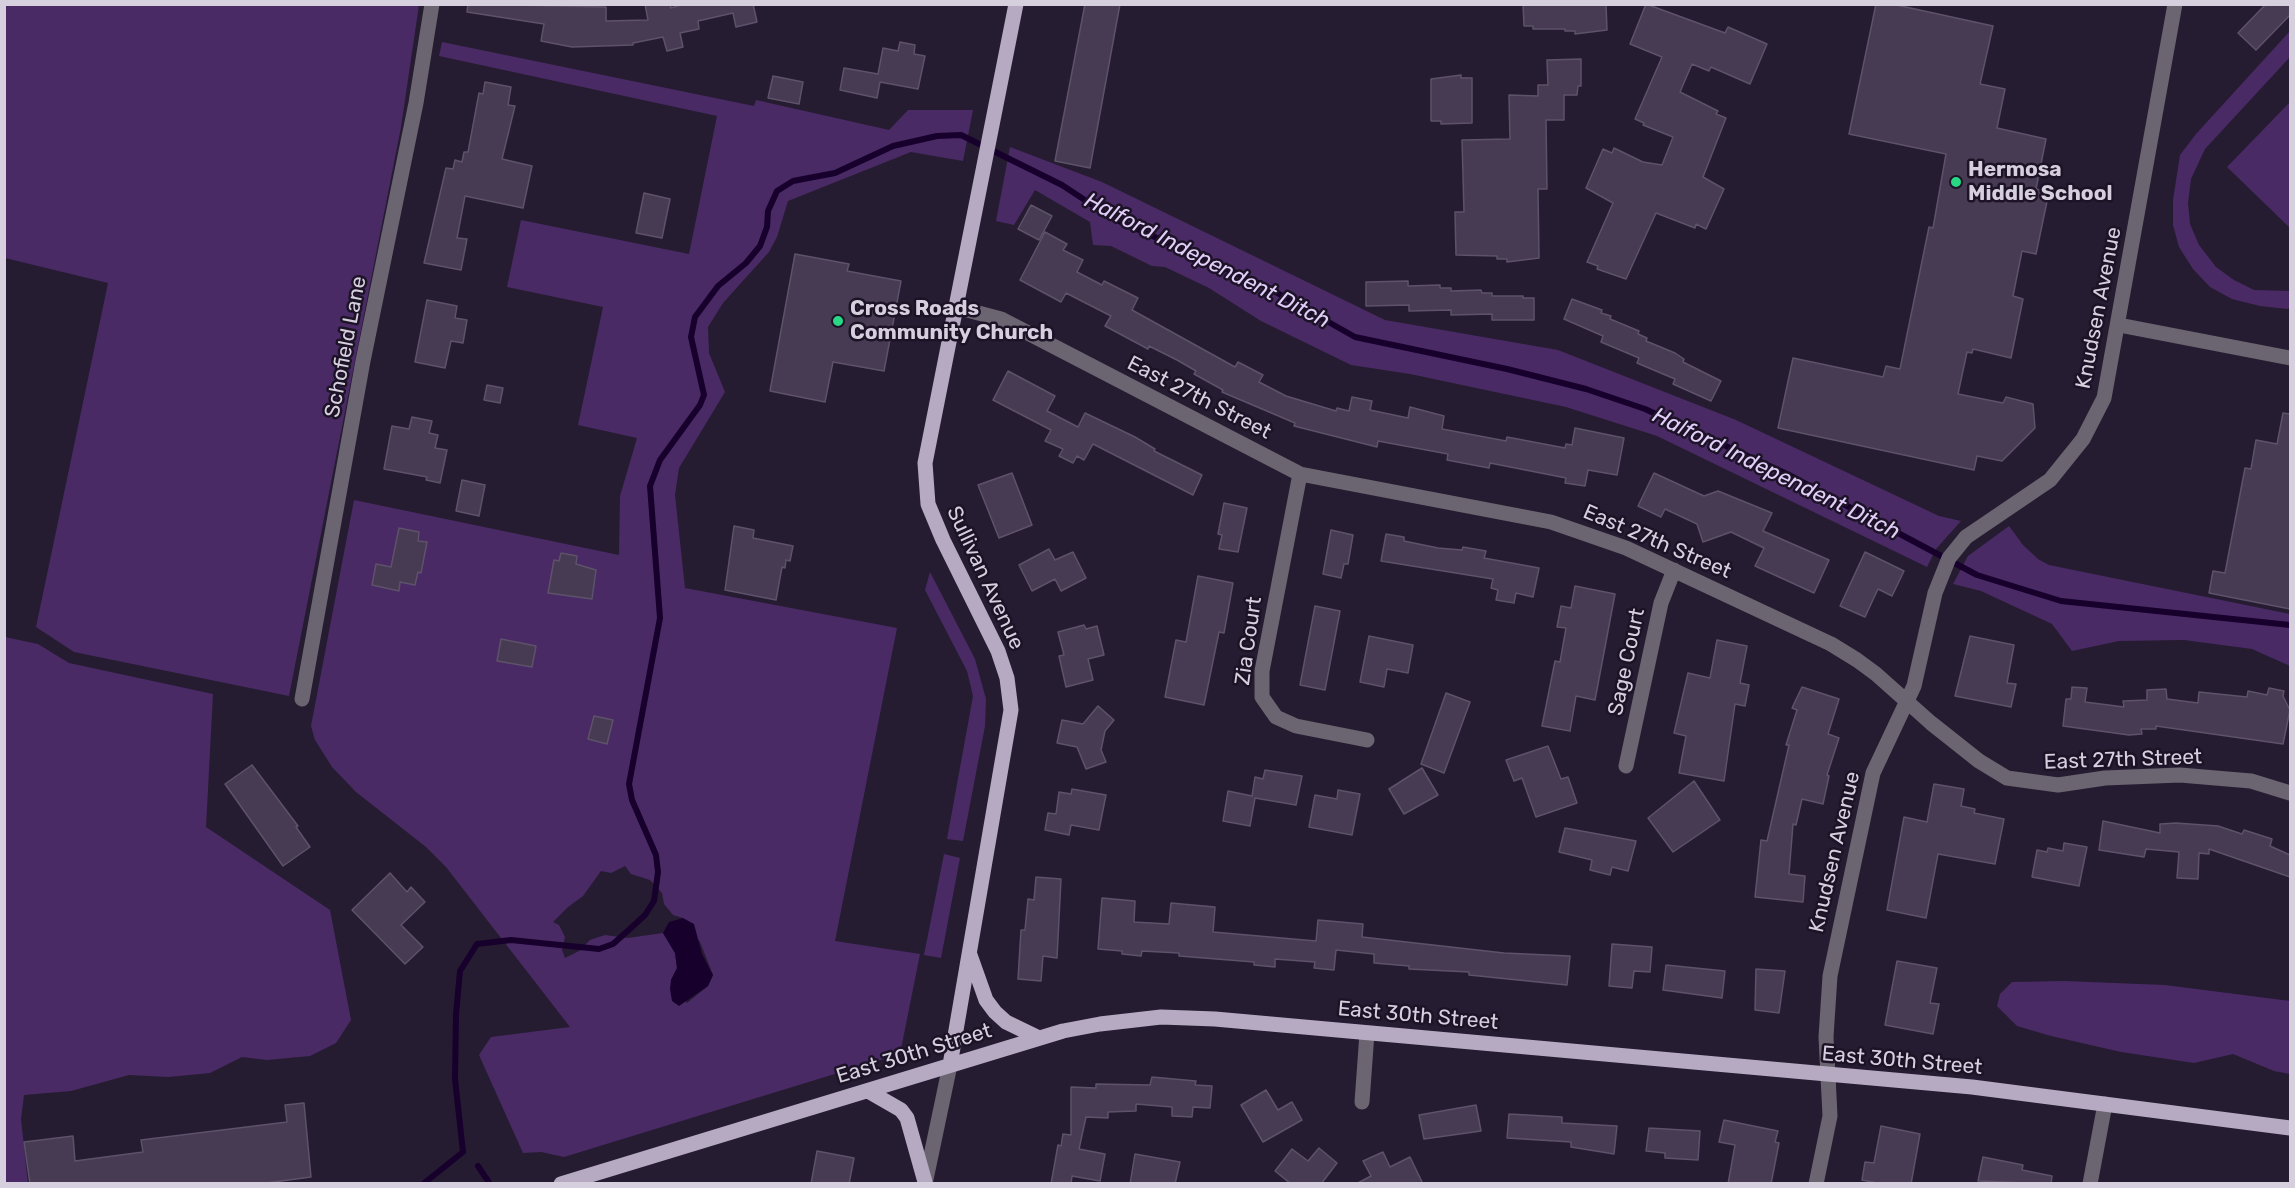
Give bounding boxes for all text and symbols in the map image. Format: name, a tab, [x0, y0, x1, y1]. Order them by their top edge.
place label: Hermosa Middle School	[1968, 157, 2112, 207]
marker: Hermosa Middle School	[1949, 175, 1963, 189]
water label: Halford Independent Ditch	[1080, 188, 1334, 334]
street label: Knudsen Avenue	[2071, 225, 2127, 391]
street label: Schofield Lane	[320, 274, 372, 420]
place label: Cross Roads Community Church	[850, 296, 1053, 346]
marker: Cross Roads Community Church	[831, 314, 845, 328]
street label: East 27th Street	[1123, 351, 1275, 445]
water label: Halford Independent Ditch	[1648, 403, 1904, 545]
street label: East 27th Street	[1579, 499, 1735, 585]
street label: Sullivan Avenue	[941, 502, 1029, 654]
street label: Zia Court	[1230, 595, 1268, 687]
street label: Sage Court	[1603, 606, 1651, 718]
street label: East 27th Street	[2043, 745, 2203, 775]
street label: Knudsen Avenue	[1804, 769, 1866, 935]
street label: East 30th Street	[1337, 996, 1499, 1036]
street label: East 30th Street	[833, 1018, 995, 1090]
street label: East 30th Street	[1821, 1041, 1983, 1081]

